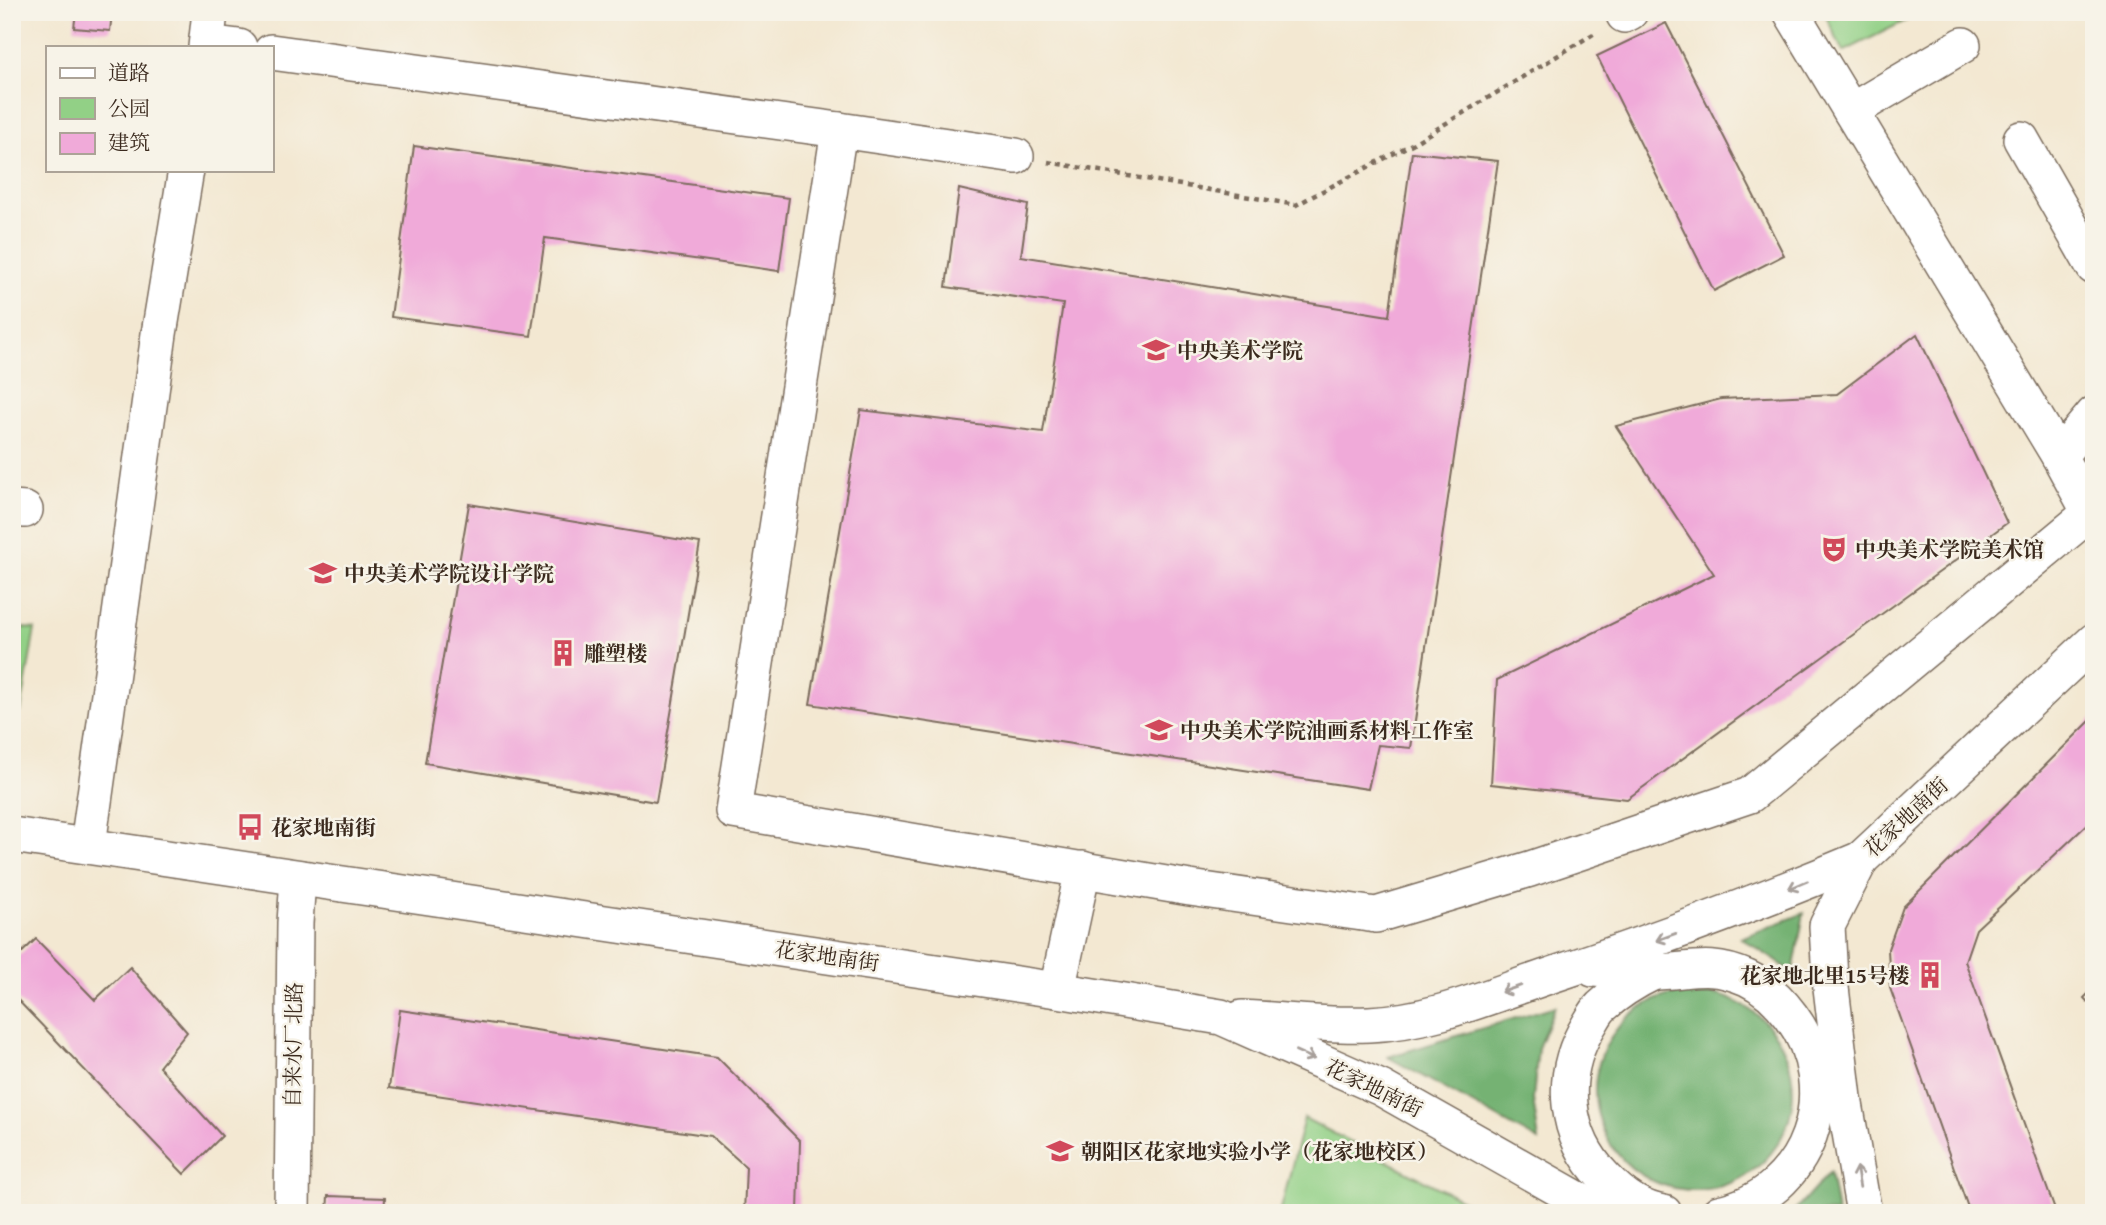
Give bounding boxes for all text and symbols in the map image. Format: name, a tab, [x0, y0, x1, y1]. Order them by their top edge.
legend	[46, 46, 273, 172]
text: 道路	[108, 57, 150, 88]
text: 公园	[108, 93, 150, 124]
text: 建筑	[108, 127, 150, 158]
school or university icon: 中央美术学院	[1141, 335, 1171, 365]
place label: 中央美术学院	[1177, 335, 1303, 366]
theatre icon: 中央美术学院美术馆	[1819, 534, 1849, 564]
place label: 中央美术学院美术馆	[1855, 534, 2044, 565]
school or university icon: 中央美术学院设计学院	[308, 558, 338, 588]
place label: 中央美术学院设计学院	[344, 558, 554, 589]
building icon: 雕塑楼	[548, 638, 578, 668]
place label: 雕塑楼	[584, 638, 647, 669]
school or university icon: 中央美术学院油画系材料工作室	[1144, 715, 1174, 745]
place label: 中央美术学院油画系材料工作室	[1180, 715, 1474, 746]
street label: 花家地南街	[1857, 770, 1955, 864]
bus stop icon: 花家地南街	[235, 812, 265, 842]
place label: 花家地南街	[271, 812, 376, 843]
one-way arrow	[1788, 880, 1810, 893]
one-way arrow	[1655, 931, 1677, 944]
street label: 花家地南街	[773, 933, 881, 979]
place label: 花家地北里15号楼	[1740, 960, 1909, 991]
building icon: 花家地北里15号楼	[1915, 960, 1945, 990]
street label: 自来水厂北路	[276, 982, 310, 1108]
one-way arrow	[1500, 984, 1522, 997]
one-way arrow	[1294, 1049, 1316, 1062]
street label: 花家地南街	[1320, 1051, 1428, 1125]
school or university icon: 朝阳区花家地实验小学（花家地校区）	[1045, 1136, 1075, 1166]
place label: 朝阳区花家地实验小学（花家地校区）	[1081, 1136, 1438, 1167]
one-way arrow	[1851, 1166, 1864, 1189]

